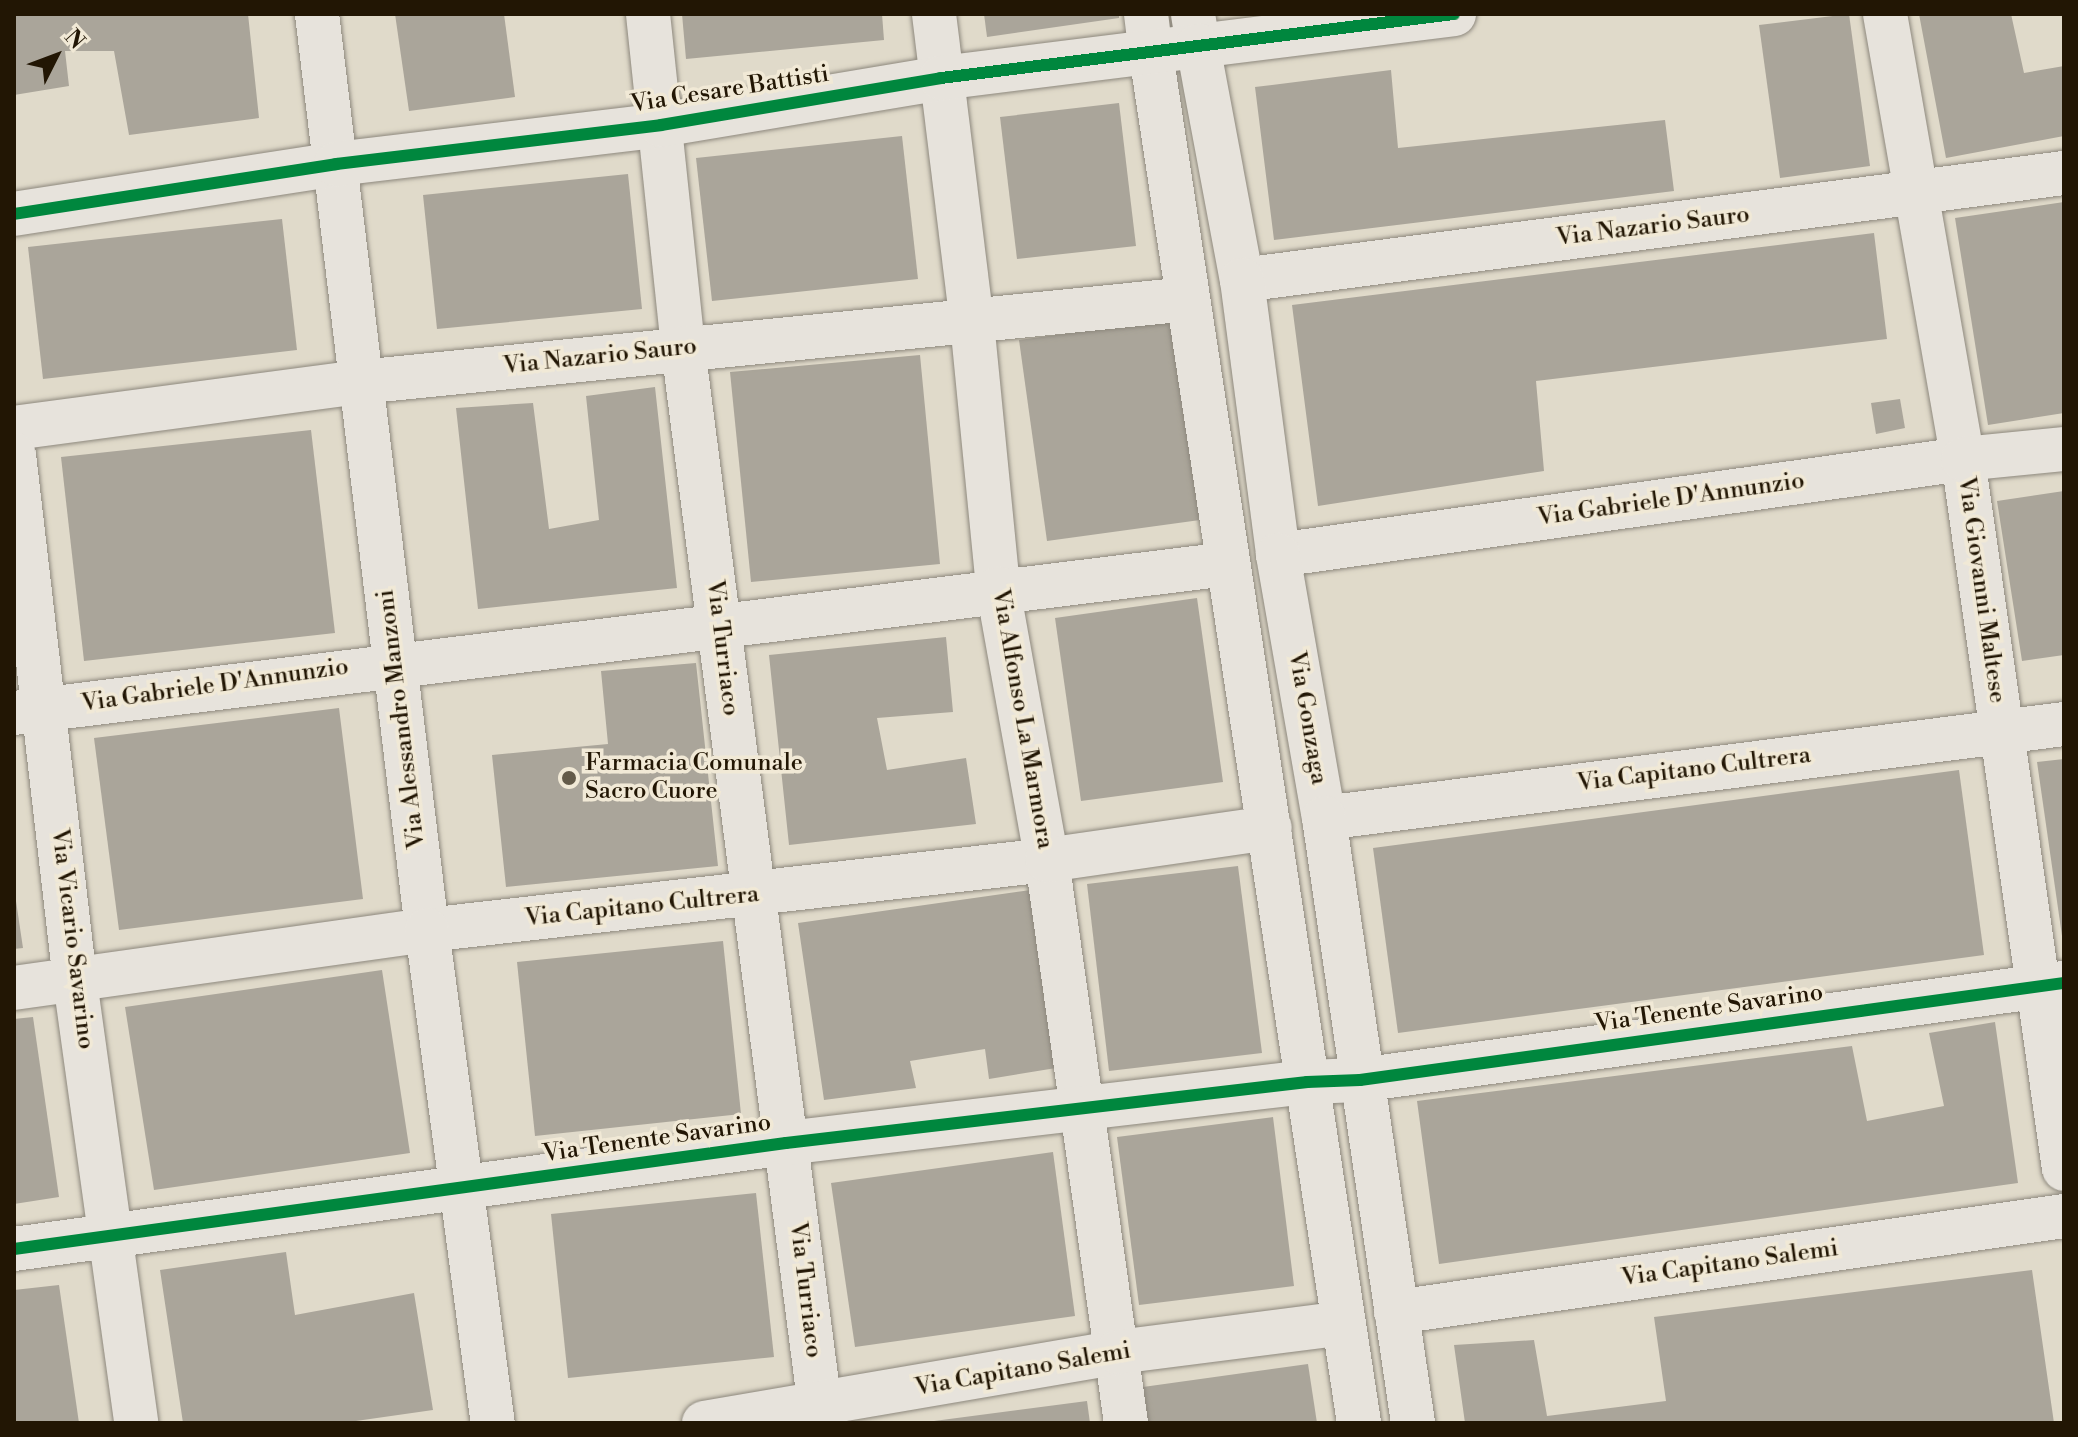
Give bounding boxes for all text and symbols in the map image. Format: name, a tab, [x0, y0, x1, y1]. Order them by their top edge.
north arrow	[16, 16, 96, 96]
text: N	[58, 24, 90, 55]
street label: Via Cesare Battisti	[629, 60, 831, 120]
street label: Via Nazario Sauro	[1555, 201, 1751, 253]
street label: Via Nazario Sauro	[502, 333, 698, 381]
street label: Via Gabriele D'Annunzio	[1536, 467, 1806, 533]
street label: Via Giovanni Maltese	[1951, 475, 2011, 705]
street label: Via Turriaco	[699, 578, 745, 718]
street label: Via Alfonso La Marmora	[985, 587, 1059, 851]
street label: Via Alessandro Manzoni	[372, 588, 432, 850]
street label: Via Gonzaga	[1281, 649, 1333, 787]
street label: Via Gabriele D'Annunzio	[80, 653, 350, 719]
street label: Via Capitano Cultrera	[1576, 741, 1812, 799]
place label: Farmacia Comunale Sacro Cuore	[585, 750, 803, 806]
marker: Farmacia Comunale Sacro Cuore	[560, 769, 578, 787]
street label: Via Vicario Savarino	[44, 827, 100, 1051]
street label: Via Capitano Cultrera	[524, 880, 760, 934]
street label: Via Tenente Savarino	[1593, 979, 1825, 1039]
street label: Via Tenente Savarino	[541, 1109, 773, 1169]
street label: Via Turriaco	[782, 1220, 828, 1360]
street label: Via Capitano Salemi	[1620, 1235, 1840, 1293]
street label: Via Capitano Salemi	[913, 1337, 1133, 1403]

